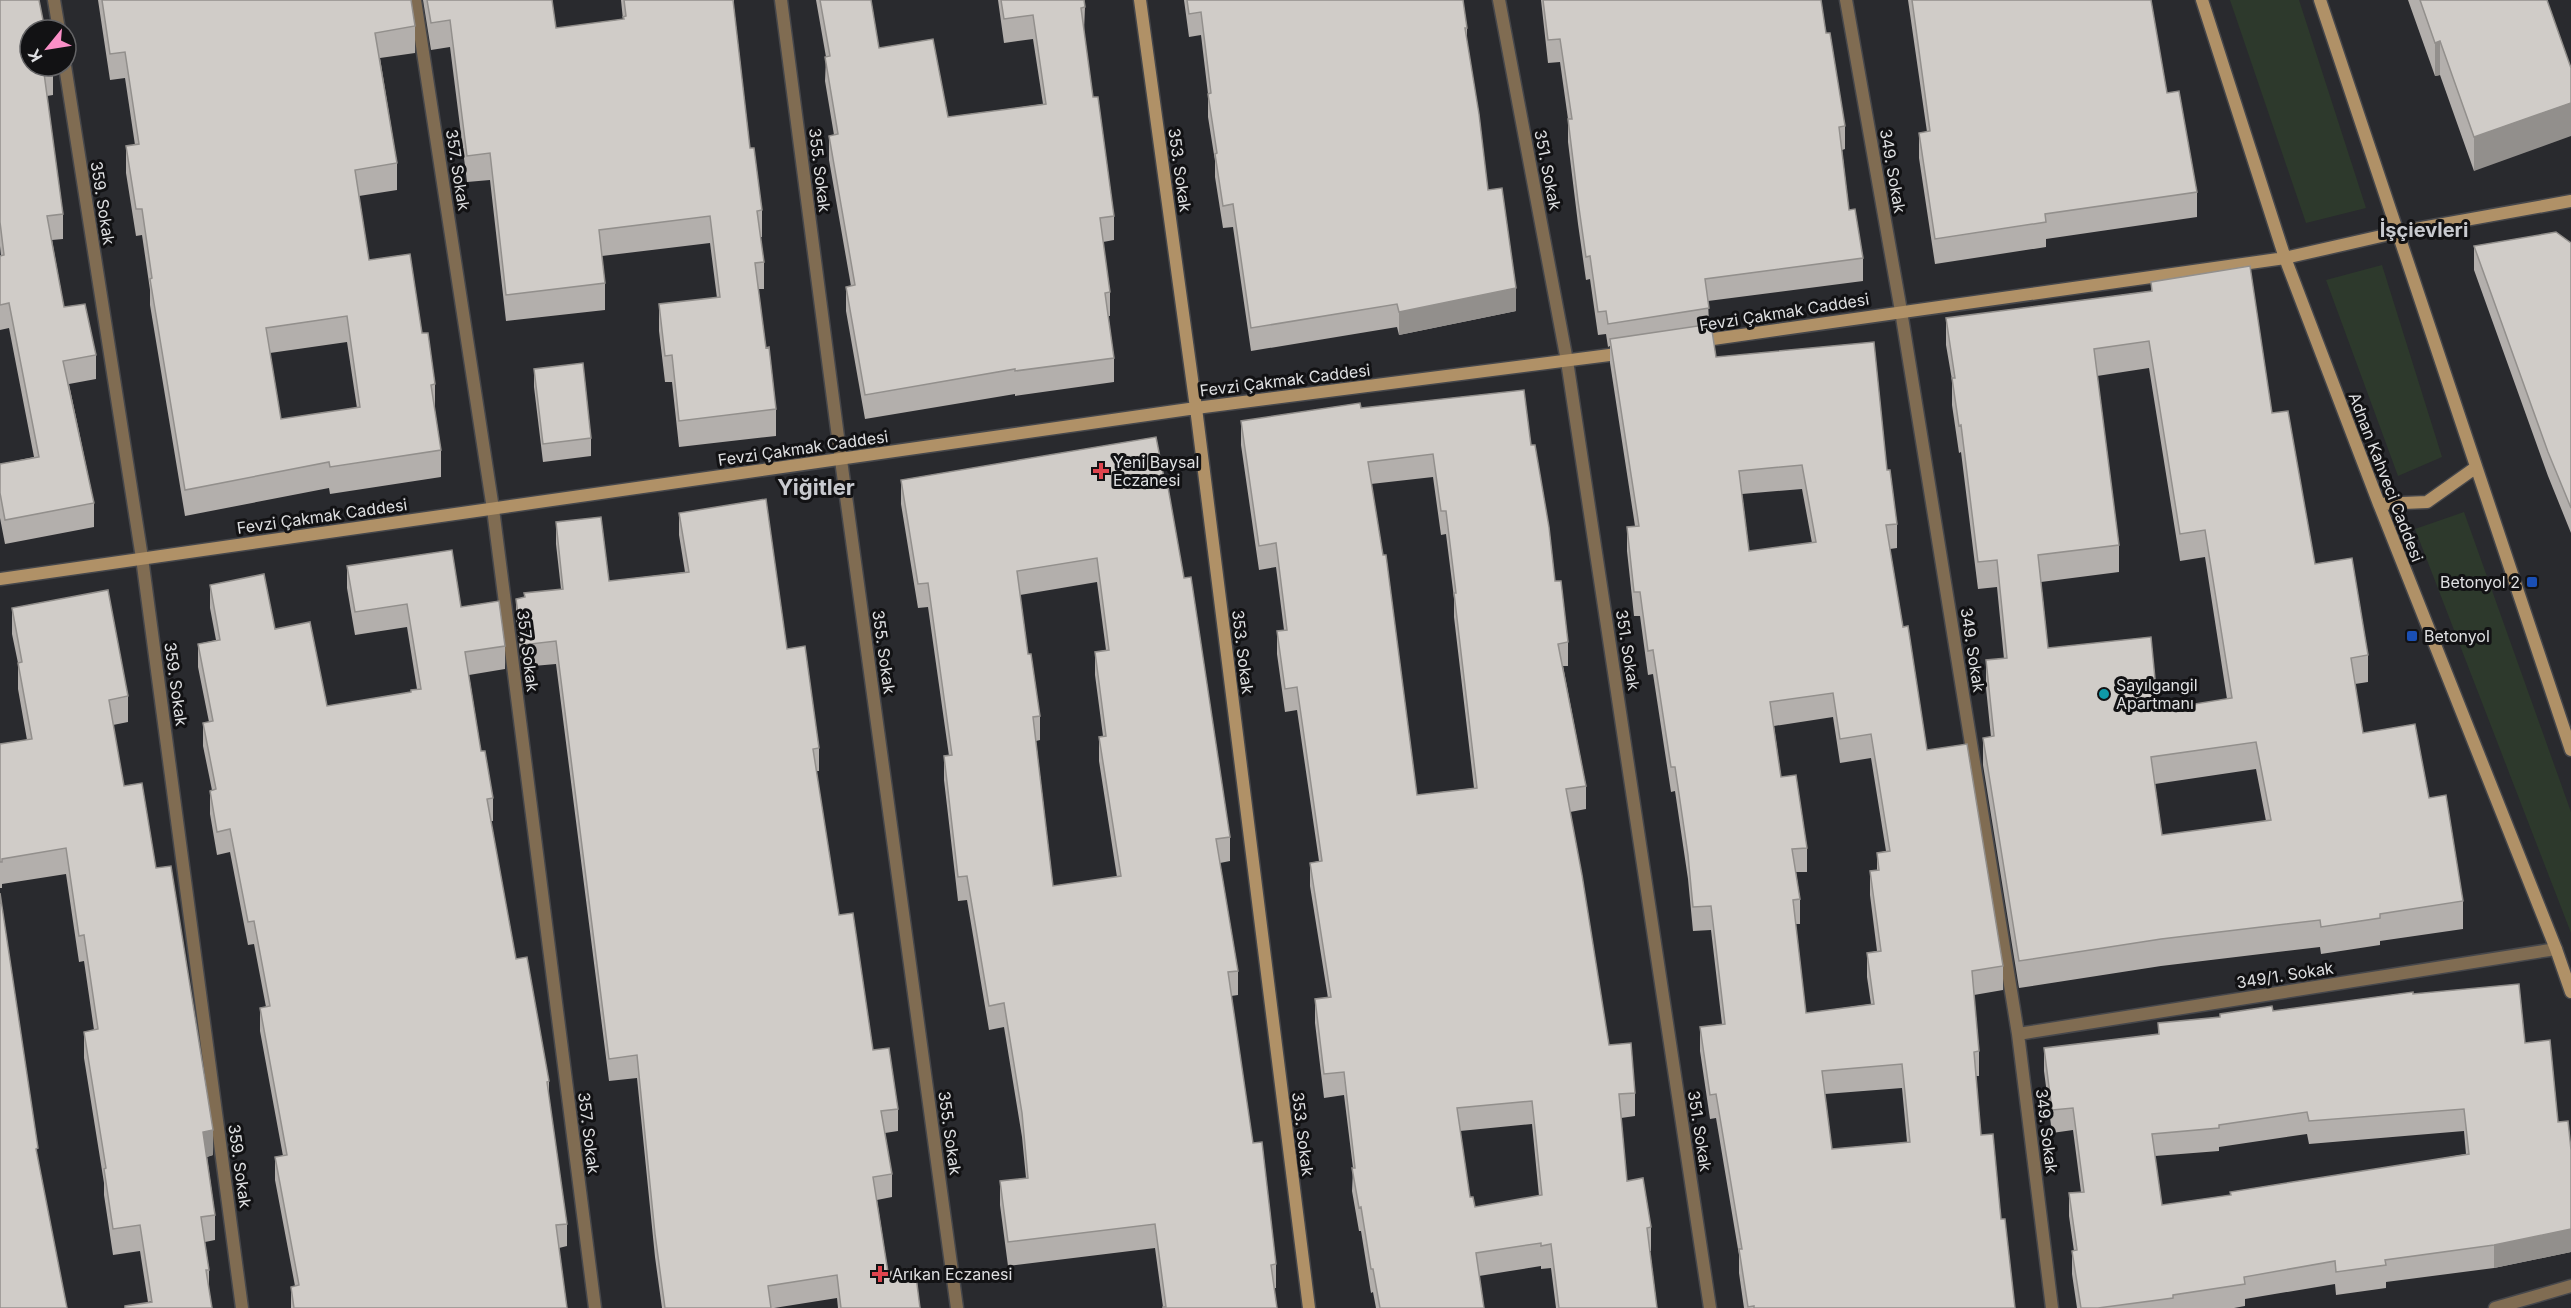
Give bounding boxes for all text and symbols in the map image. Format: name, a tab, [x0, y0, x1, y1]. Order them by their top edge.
north arrow	[18, 18, 78, 78]
text: K	[23, 45, 47, 65]
street label: 355. Sokak	[805, 127, 835, 213]
street label: 353. Sokak	[1164, 127, 1196, 214]
street label: 349. Sokak	[1876, 127, 1910, 215]
street label: 357. Sokak	[442, 128, 474, 212]
street label: 351. Sokak	[1530, 128, 1566, 212]
street label: 359. Sokak	[87, 160, 120, 247]
district label: İşçievleri	[2380, 218, 2468, 242]
street label: Fevzi Çakmak Caddesi	[1698, 289, 1870, 335]
street label: Fevzi Çakmak Caddesi	[1199, 360, 1371, 400]
street label: Adnan Kahveci Caddesi	[2344, 390, 2428, 564]
street label: Fevzi Çakmak Caddesi	[717, 426, 889, 470]
place label: Yeni Baysal Eczanesi	[1113, 452, 1199, 490]
marker: Yeni Baysal Eczanesi	[1094, 464, 1108, 478]
district label: Yiğitler	[777, 474, 855, 500]
street label: Fevzi Çakmak Caddesi	[236, 494, 408, 538]
place label: Betonyol 2	[2440, 572, 2520, 592]
marker: Betonyol 2	[2525, 575, 2539, 589]
street label: 349. Sokak	[1956, 606, 1990, 694]
street label: 351. Sokak	[1612, 608, 1644, 692]
street label: 357. Sokak	[513, 609, 543, 693]
street label: 355. Sokak	[868, 609, 900, 695]
street label: 353. Sokak	[1228, 609, 1258, 695]
place label: Betonyol	[2424, 626, 2490, 646]
marker: Betonyol	[2405, 629, 2419, 643]
street label: 359. Sokak	[160, 641, 192, 728]
place label: Sayılgangil Apartmanı	[2116, 675, 2198, 713]
marker: Sayılgangil Apartmanı	[2097, 687, 2111, 701]
street label: 349/1. Sokak	[2235, 957, 2335, 993]
street label: 349. Sokak	[2032, 1087, 2062, 1175]
street label: 351. Sokak	[1684, 1089, 1716, 1173]
street label: 355. Sokak	[934, 1090, 966, 1176]
street label: 357. Sokak	[574, 1091, 604, 1175]
street label: 353. Sokak	[1288, 1091, 1318, 1177]
street label: 359. Sokak	[224, 1123, 256, 1210]
place label: Arıkan Eczanesi	[892, 1264, 1012, 1284]
marker: Arıkan Eczanesi	[873, 1267, 887, 1281]

